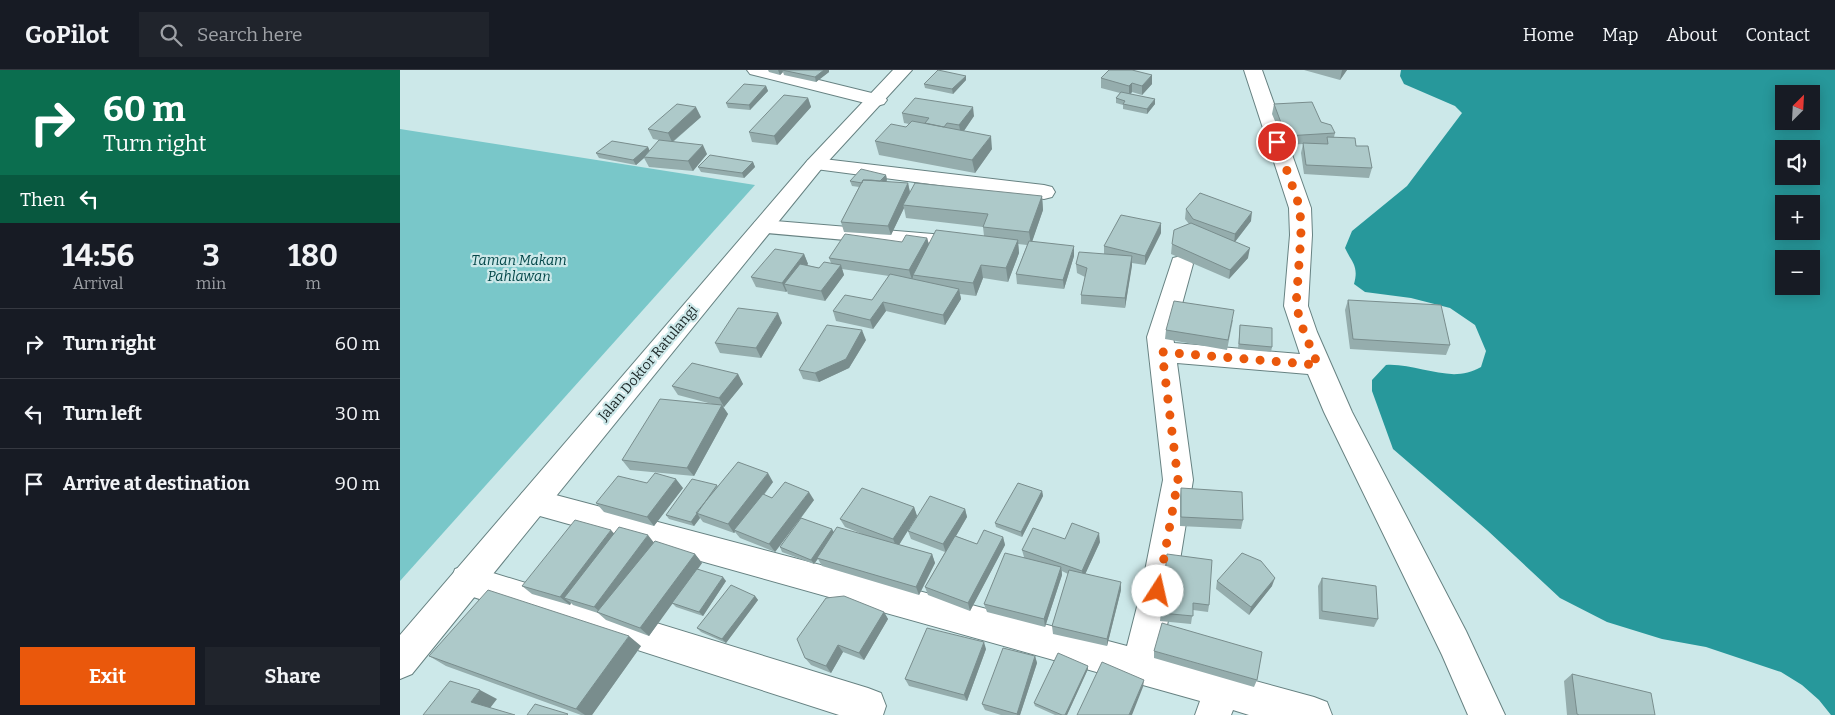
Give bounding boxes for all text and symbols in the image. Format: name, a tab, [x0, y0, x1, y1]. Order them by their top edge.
search box	[139, 12, 489, 57]
text: GoPilot	[25, 21, 109, 49]
icon: search	[157, 21, 185, 49]
text: Search here	[197, 23, 303, 46]
text: Home	[1523, 24, 1574, 46]
text: Map	[1602, 24, 1638, 46]
text: About	[1666, 24, 1717, 46]
text: Contact	[1745, 24, 1810, 46]
north arrow	[1775, 85, 1820, 130]
map controls	[1775, 85, 1820, 295]
text: 60 m	[103, 88, 186, 130]
icon: right	[20, 90, 85, 155]
pin	[1256, 121, 1298, 163]
icon: arrive	[1263, 128, 1291, 156]
text: Turn right	[103, 130, 206, 157]
button: sound	[1775, 140, 1820, 185]
icon: left	[75, 185, 103, 213]
text: Then	[20, 188, 65, 211]
button: +	[1775, 195, 1820, 240]
text: 14:56	[62, 238, 134, 274]
text: 3	[203, 238, 220, 274]
text: 180	[288, 238, 338, 274]
button: −	[1775, 250, 1820, 295]
park label: Taman Makam Pahlawan	[471, 252, 567, 285]
text: Arrival	[73, 274, 123, 293]
text: min	[196, 274, 226, 293]
text: m	[305, 274, 321, 293]
street label: Jalan Doktor Ratulangi	[594, 302, 701, 425]
icon: right	[20, 330, 48, 358]
text: Turn right	[63, 332, 156, 355]
text: 60 m	[335, 332, 380, 355]
icon: left	[20, 400, 48, 428]
text: Turn left	[63, 402, 142, 425]
text: 30 m	[335, 402, 380, 425]
icon: arrive	[20, 470, 48, 498]
text: Arrive at destination	[63, 472, 250, 495]
text: 90 m	[335, 472, 380, 495]
position arrow	[1131, 564, 1183, 616]
button: Exit	[20, 647, 195, 705]
button: Share	[205, 647, 380, 705]

